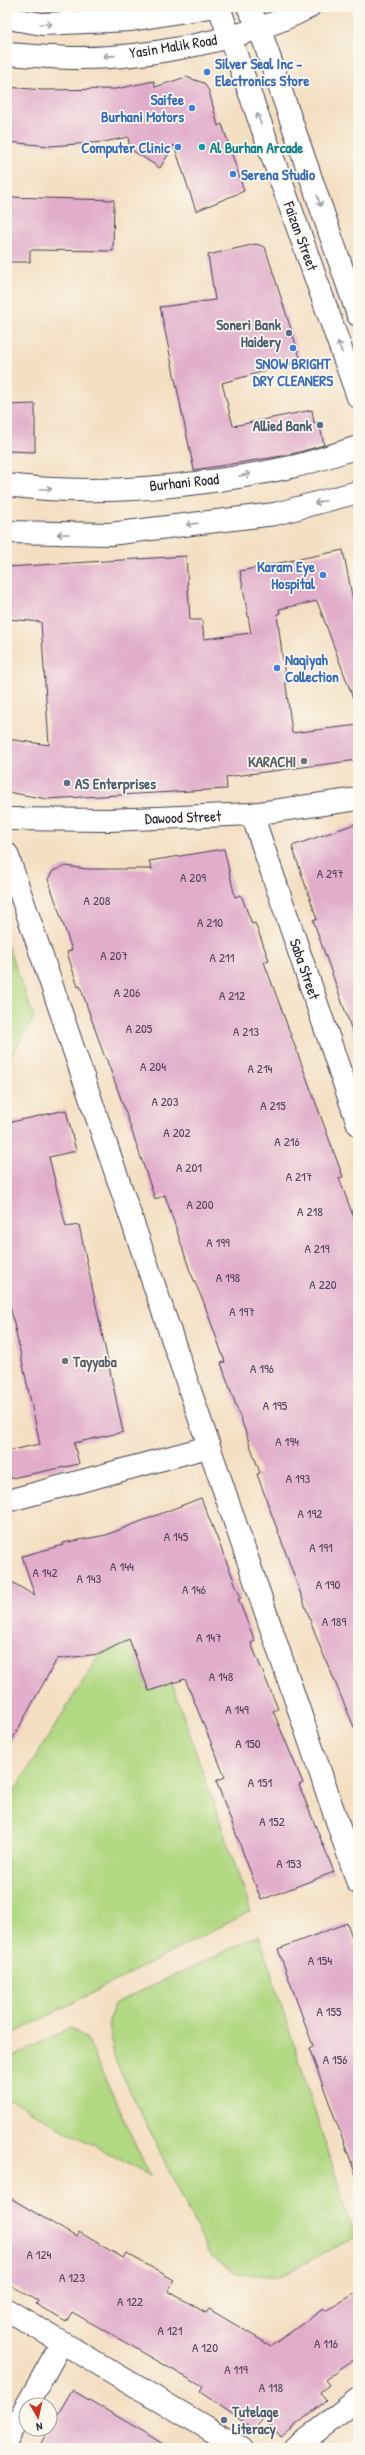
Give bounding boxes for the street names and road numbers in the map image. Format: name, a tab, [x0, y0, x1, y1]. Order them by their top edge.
street label: Yasin Malik Road	[128, 29, 218, 63]
street label: Faizan Street	[278, 197, 324, 274]
street label: Burhani Road	[148, 468, 220, 496]
street label: Dawood Street	[145, 805, 222, 829]
street label: Saba Street	[285, 936, 325, 1003]

